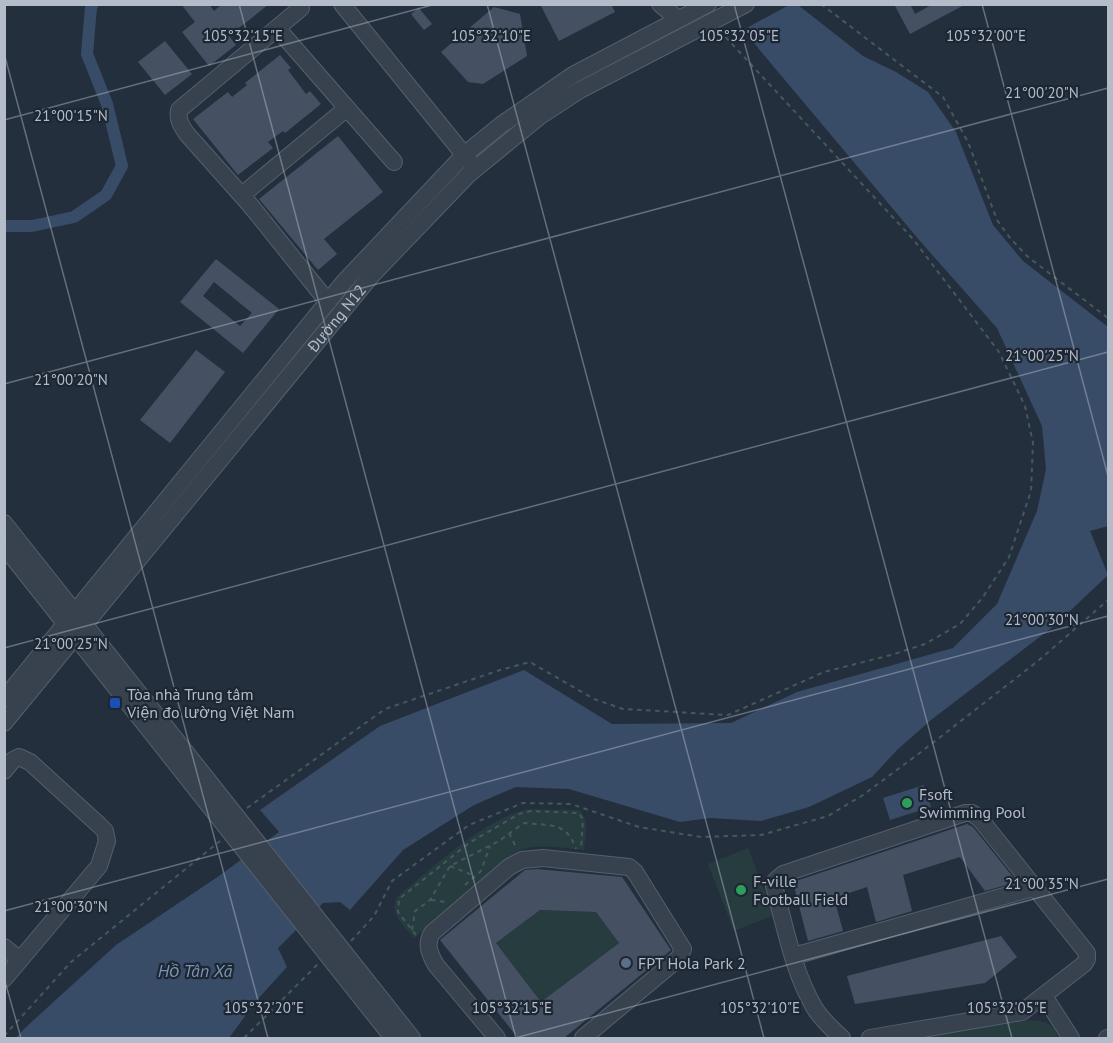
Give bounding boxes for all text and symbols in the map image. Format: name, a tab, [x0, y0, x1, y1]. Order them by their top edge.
text: 105°32'15"E	[203, 26, 283, 45]
text: 105°32'10"E	[451, 26, 531, 45]
text: 105°32'05"E	[699, 26, 779, 45]
text: 105°32'00"E	[946, 26, 1026, 45]
text: 21°00'20"N	[1005, 83, 1079, 102]
text: 21°00'15"N	[34, 106, 108, 125]
street label: Đường N12	[302, 280, 370, 357]
text: 21°00'25"N	[1005, 346, 1079, 365]
text: 21°00'20"N	[34, 370, 108, 389]
text: 21°00'30"N	[1005, 610, 1079, 629]
text: 21°00'25"N	[34, 634, 108, 653]
place label: Tòa nhà Trung tâm Viện đo lường Việt Nam	[126, 684, 294, 722]
marker: Tòa nhà Trung tâm Viện đo lường Việt Nam	[108, 696, 122, 710]
place label: Fsoft Swimming Pool	[919, 784, 1026, 822]
marker: Fsoft Swimming Pool	[900, 796, 914, 810]
place label: F-ville Football Field	[753, 871, 848, 909]
text: 21°00'35"N	[1005, 874, 1079, 893]
marker: F-ville Football Field	[734, 883, 748, 897]
text: 21°00'30"N	[34, 897, 108, 916]
place label: FPT Hola Park 2	[638, 953, 746, 973]
marker: FPT Hola Park 2	[619, 956, 633, 970]
water label: Hồ Tân Xã	[158, 959, 233, 982]
text: 105°32'20"E	[224, 998, 304, 1017]
text: 105°32'15"E	[472, 998, 552, 1017]
text: 105°32'10"E	[720, 998, 800, 1017]
text: 105°32'05"E	[967, 998, 1047, 1017]

